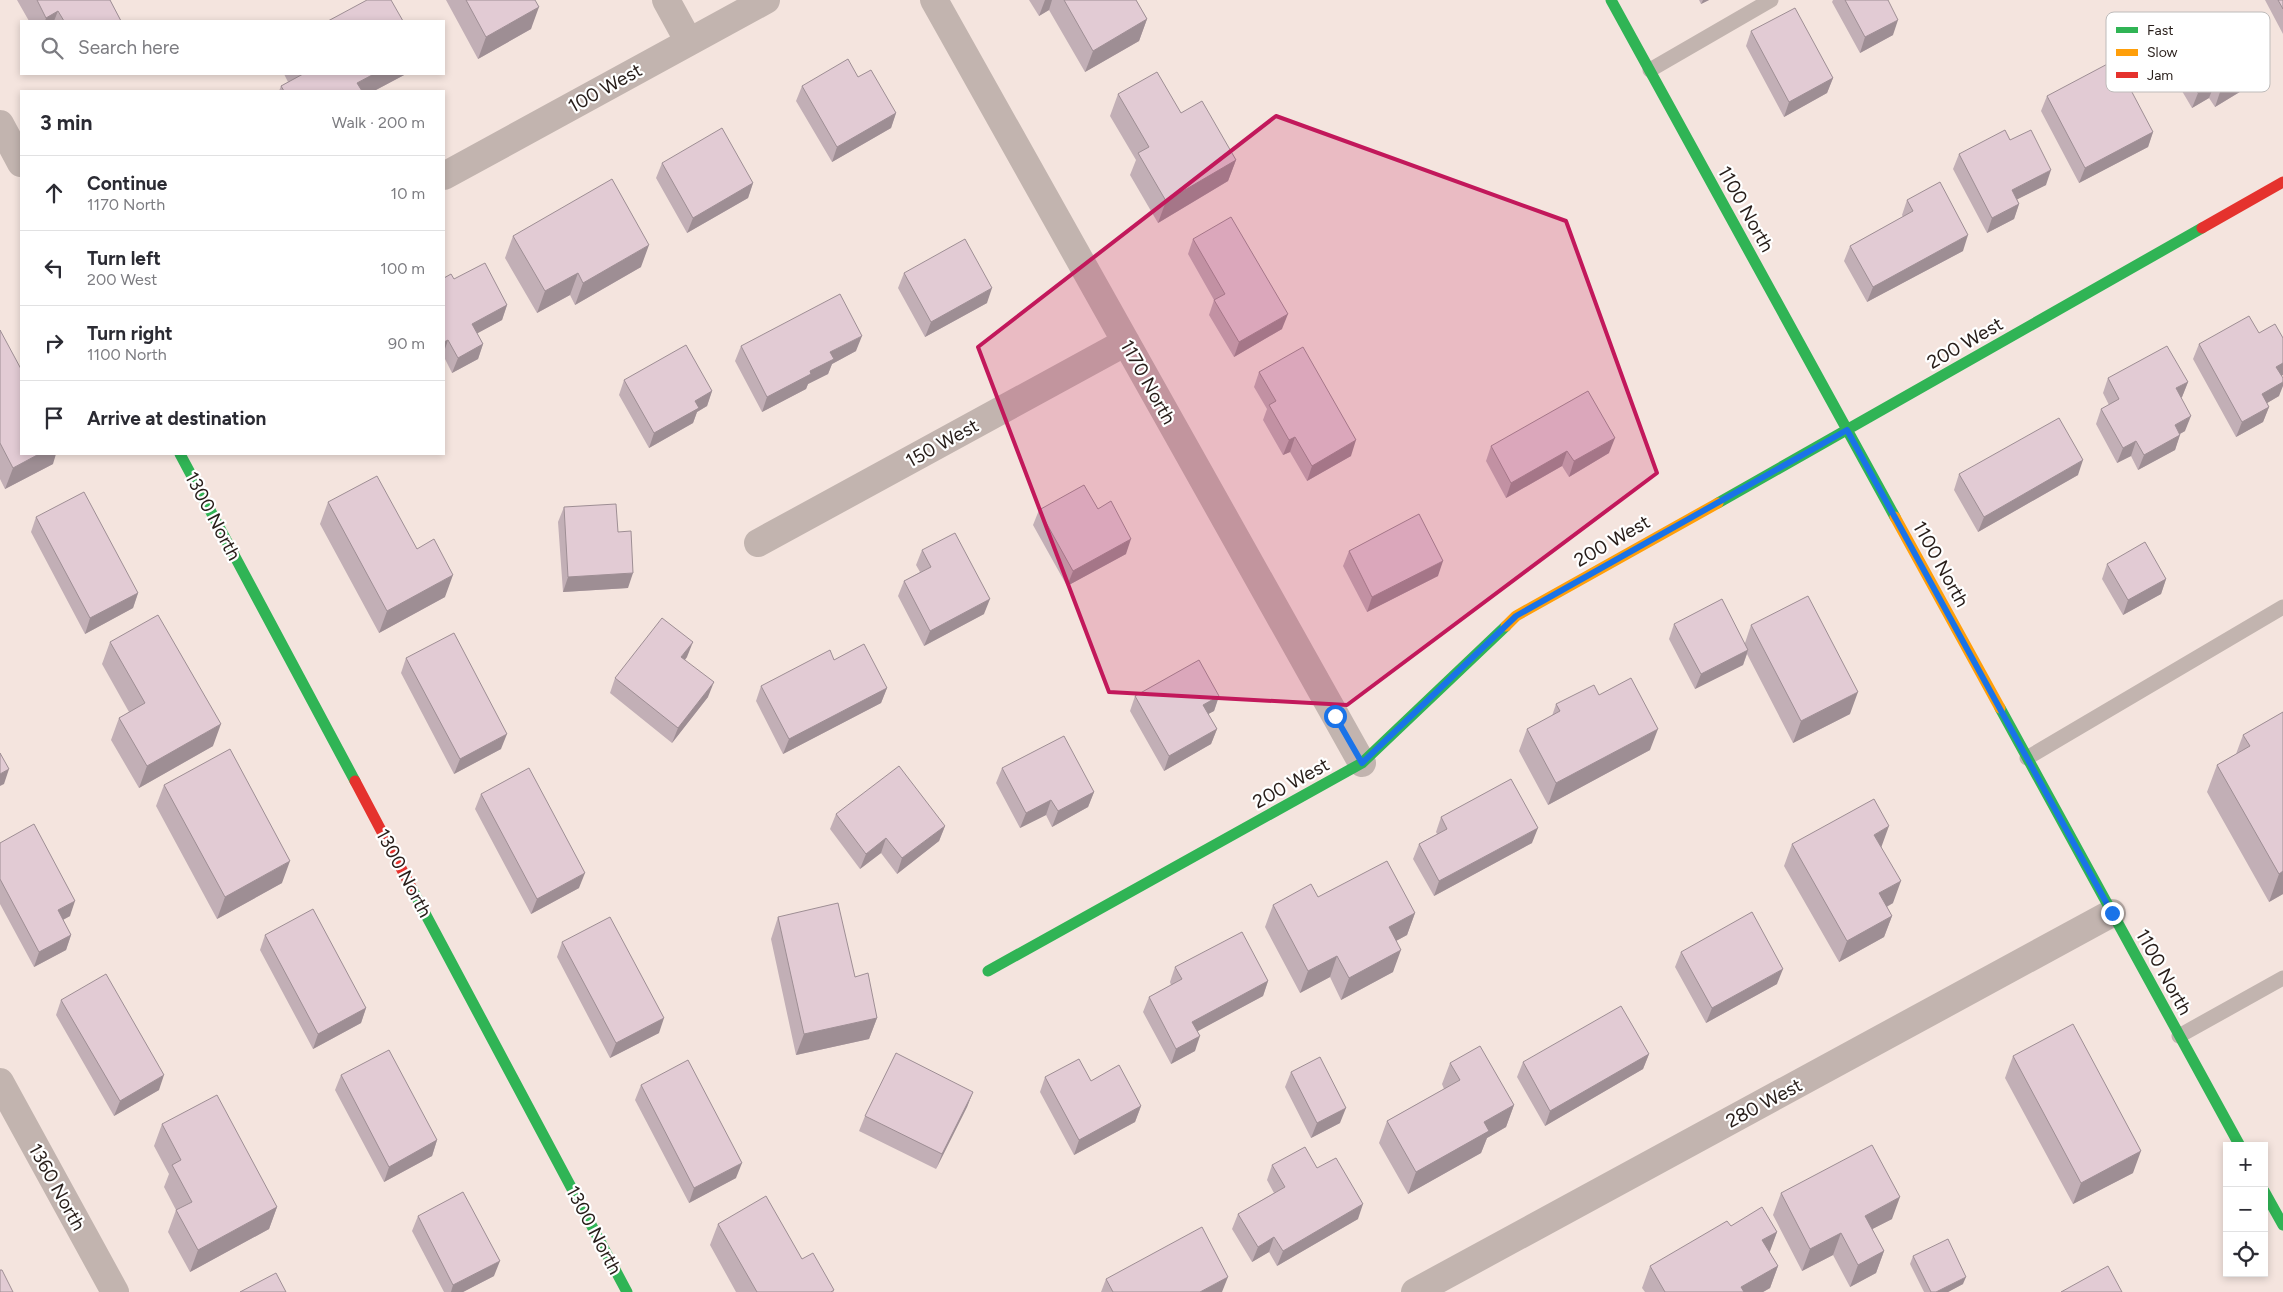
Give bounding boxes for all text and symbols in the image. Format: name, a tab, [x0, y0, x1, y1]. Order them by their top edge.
legend	[2106, 12, 2270, 92]
search box	[20, 20, 445, 75]
text: Fast	[2147, 22, 2173, 39]
icon: search	[38, 34, 66, 62]
text: Search here	[78, 36, 180, 59]
text: Slow	[2147, 44, 2178, 61]
street label: 100 West	[564, 58, 646, 118]
text: Jam	[2147, 67, 2173, 84]
text: 3 min	[40, 110, 92, 135]
text: Walk · 200 m	[332, 113, 425, 132]
street label: 1100 North	[1713, 162, 1779, 256]
text: Continue	[87, 172, 167, 195]
icon: ahead	[40, 179, 68, 207]
text: 10 m	[391, 184, 425, 203]
text: 1170 North	[87, 195, 165, 214]
text: Turn left	[87, 247, 161, 270]
icon: left	[40, 254, 68, 282]
text: 100 m	[380, 259, 425, 278]
text: 200 West	[87, 270, 157, 289]
street label: 200 West	[1923, 312, 2007, 374]
text: Turn right	[87, 322, 173, 345]
icon: right	[40, 329, 68, 357]
text: 90 m	[388, 334, 425, 353]
street label: 1170 North	[1115, 336, 1181, 428]
text: 1100 North	[87, 345, 167, 364]
icon: arrive	[40, 404, 68, 432]
text: Arrive at destination	[87, 407, 266, 430]
street label: 150 West	[902, 414, 982, 472]
street label: 1300 North	[180, 468, 246, 564]
street label: 200 West	[1570, 510, 1654, 572]
street label: 1100 North	[1908, 517, 1974, 611]
route start	[1324, 705, 1347, 728]
street label: 200 West	[1249, 753, 1333, 813]
street label: 1300 North	[371, 825, 437, 921]
route end	[2101, 902, 2124, 925]
street label: 1100 North	[2131, 925, 2197, 1019]
street label: 280 West	[1722, 1073, 1806, 1133]
street label: 1360 North	[24, 1140, 90, 1234]
map controls	[2223, 1142, 2268, 1277]
button: +	[2223, 1142, 2268, 1187]
street label: 1300 North	[561, 1182, 627, 1278]
button: −	[2223, 1187, 2268, 1232]
button: locate	[2223, 1232, 2268, 1277]

